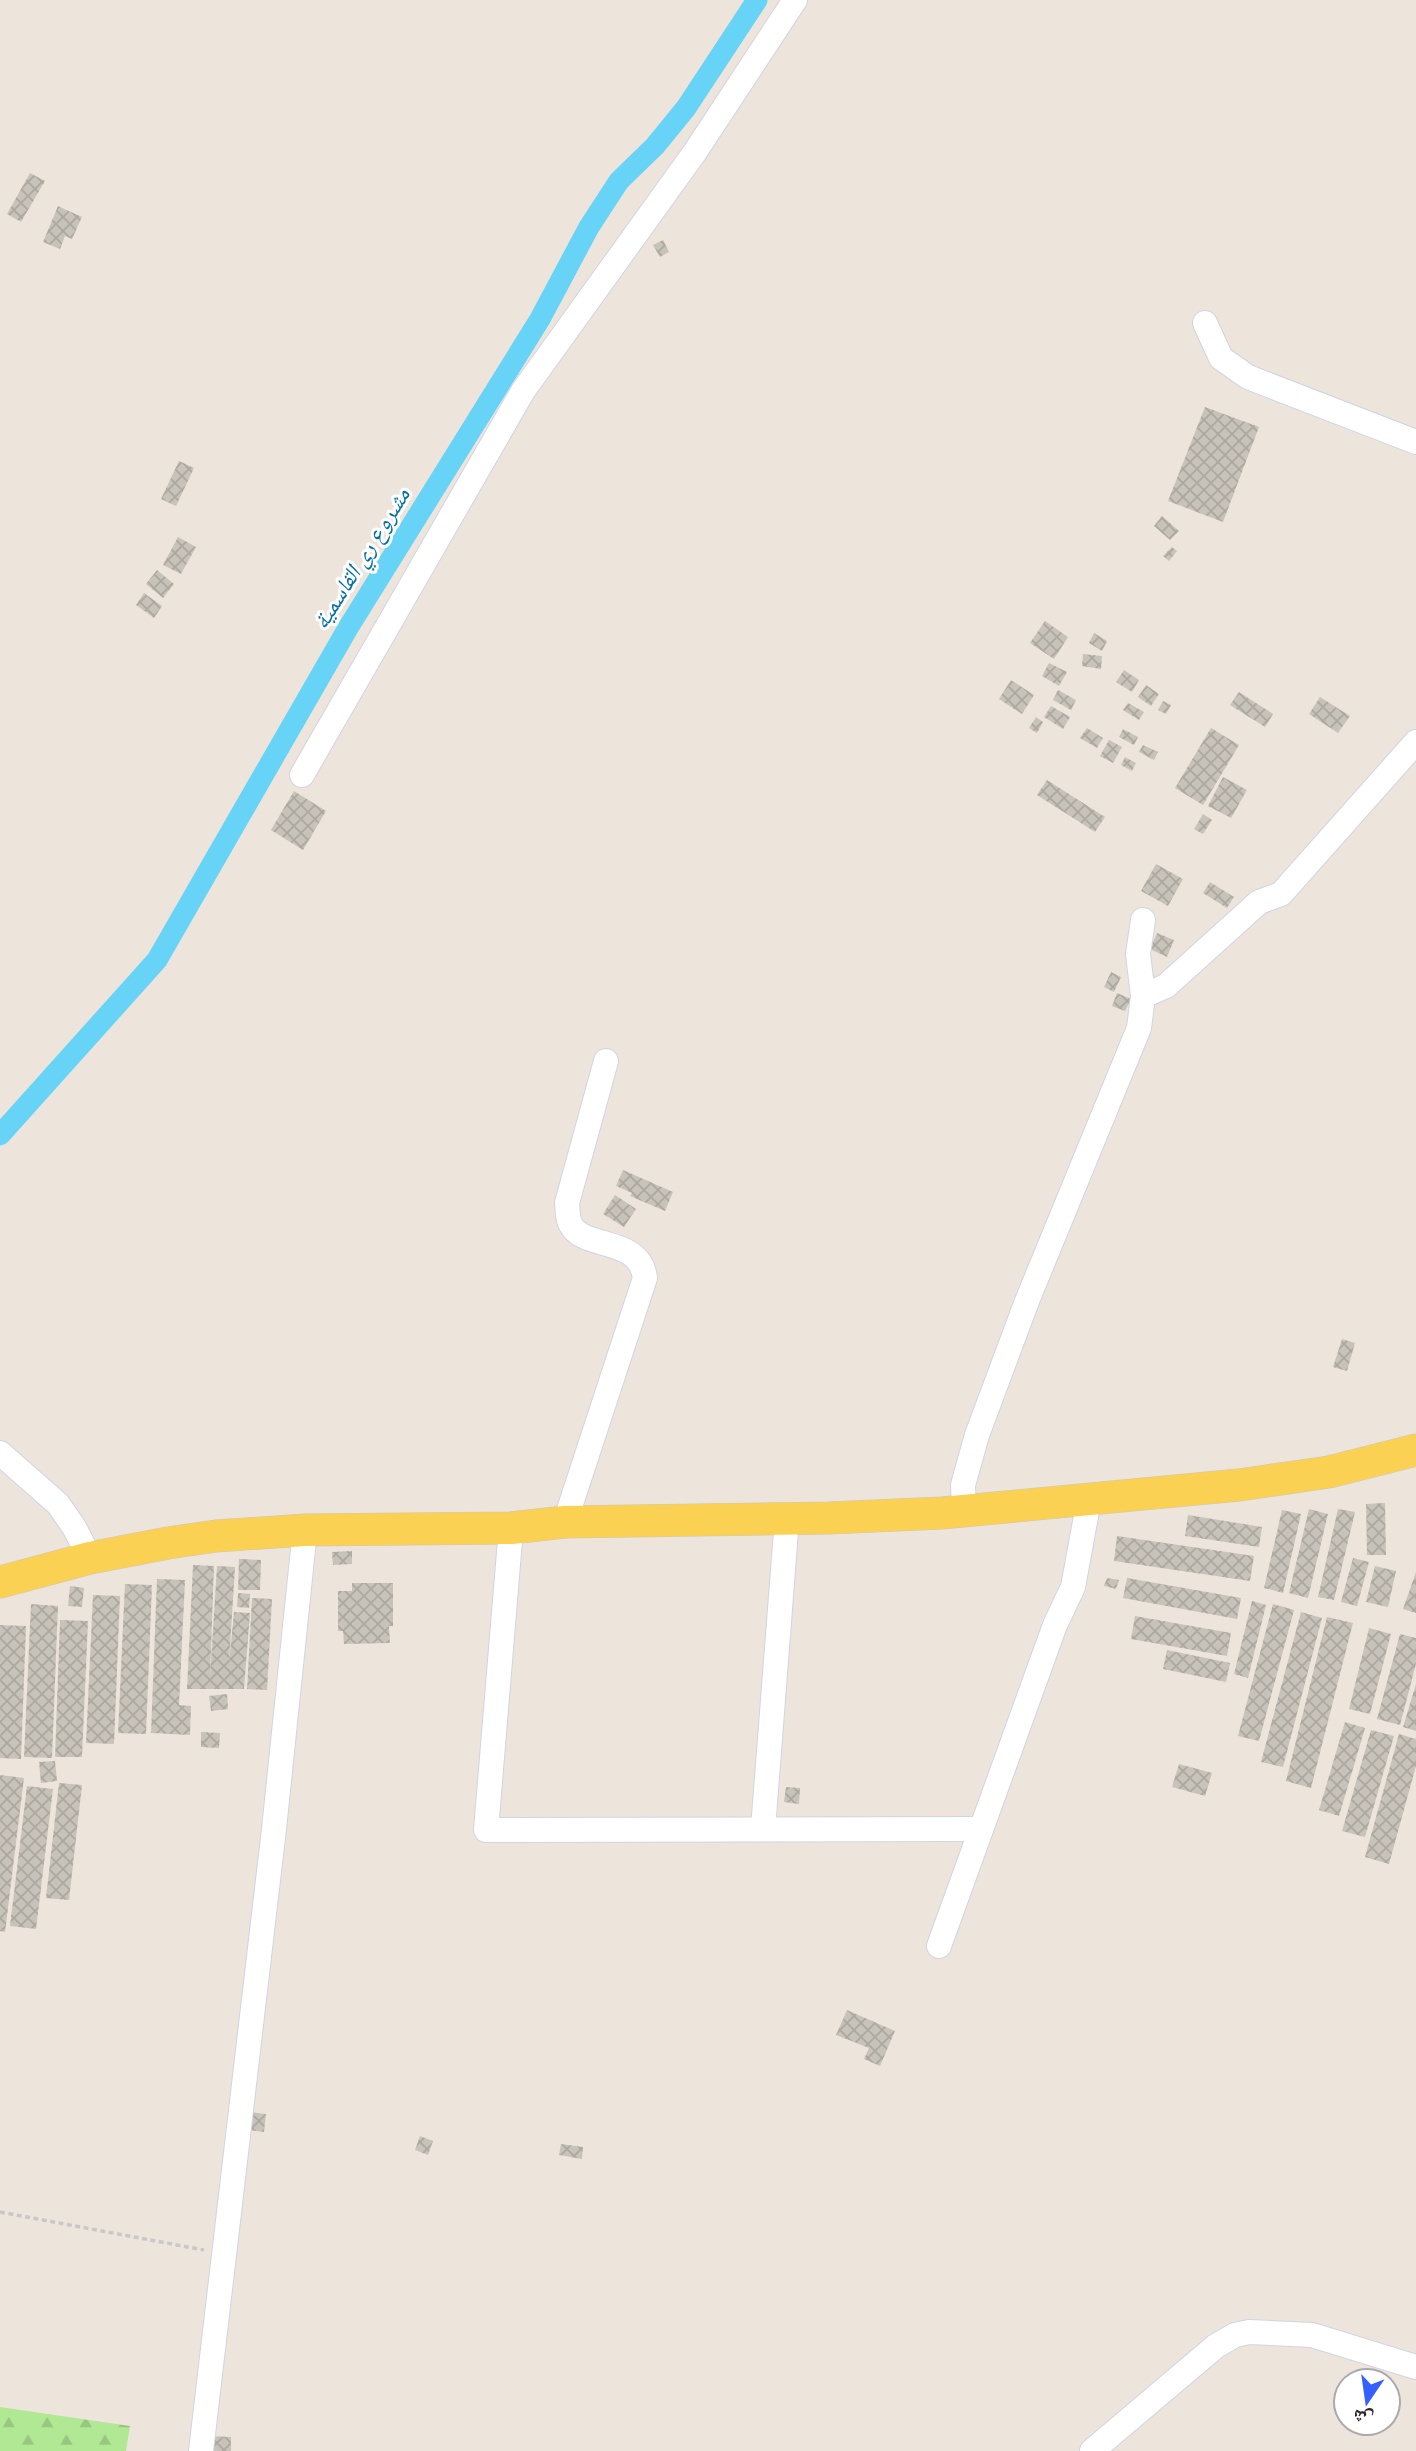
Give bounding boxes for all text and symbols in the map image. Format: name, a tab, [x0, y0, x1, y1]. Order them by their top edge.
water label: مشروع ري القاسمية	[303, 480, 420, 636]
north arrow	[1332, 2367, 1402, 2437]
text: ش	[1350, 2403, 1376, 2435]

